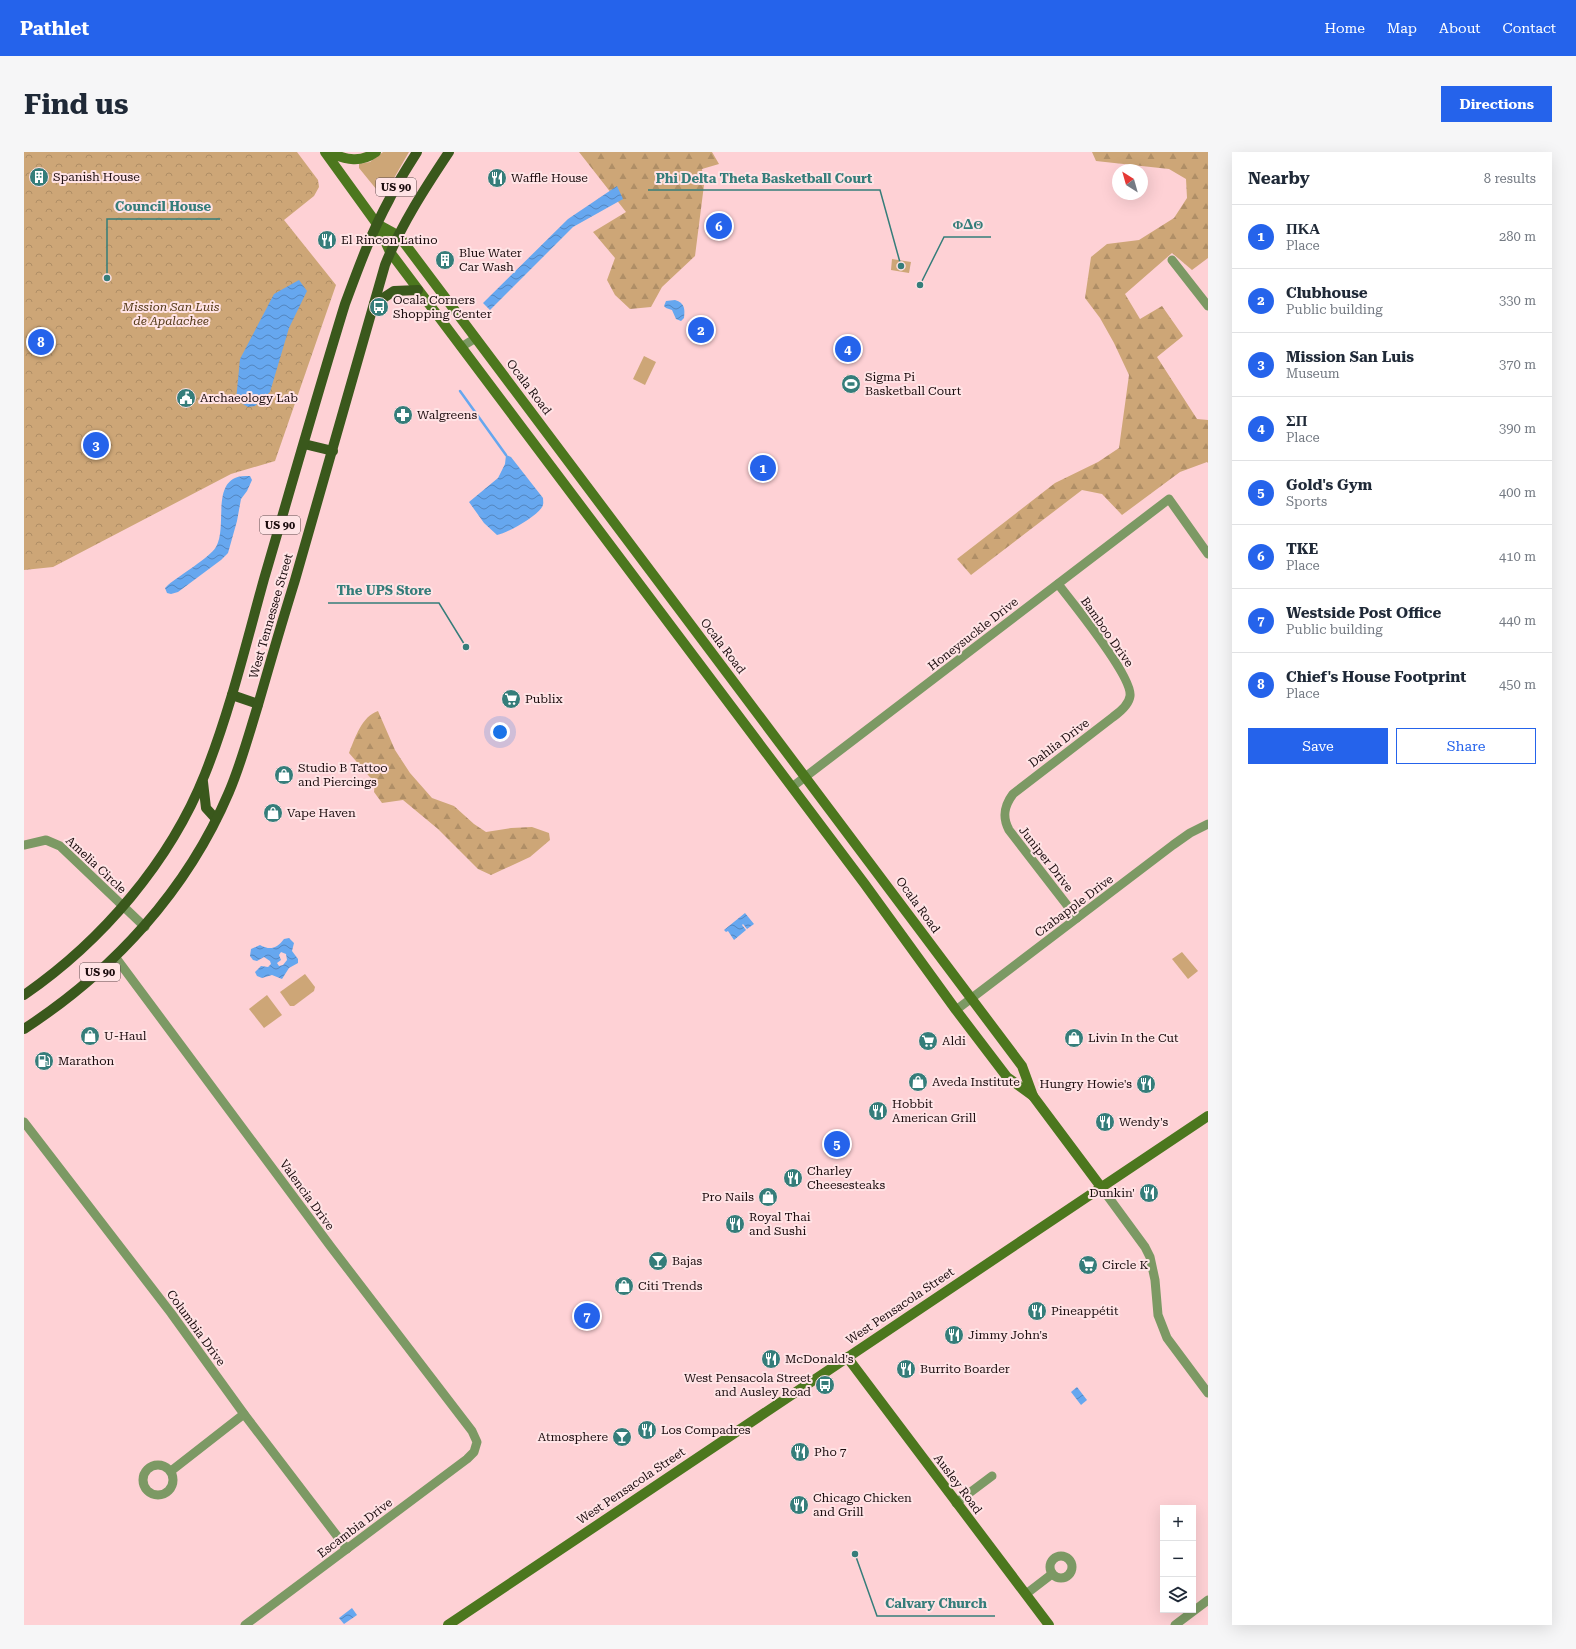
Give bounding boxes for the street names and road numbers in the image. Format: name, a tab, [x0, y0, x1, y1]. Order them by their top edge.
road number: US 90	[376, 178, 416, 196]
street label: Ocala Road	[504, 357, 554, 418]
road number: US 90	[260, 516, 300, 534]
street label: West Tennessee Street	[246, 551, 296, 680]
street label: Honeysuckle Drive	[925, 594, 1021, 673]
street label: Bamboo Drive	[1078, 594, 1137, 670]
street label: Ocala Road	[698, 616, 748, 677]
street label: Dahlia Drive	[1026, 716, 1092, 770]
street label: Juniper Drive	[1016, 823, 1076, 895]
street label: Amelia Circle	[63, 834, 129, 897]
street label: Crabapple Drive	[1032, 872, 1116, 940]
street label: Ocala Road	[893, 874, 943, 936]
road number: US 90	[80, 963, 120, 981]
street label: Valencia Drive	[277, 1157, 337, 1233]
street label: West Pensacola Street	[843, 1264, 957, 1347]
street label: Columbia Drive	[164, 1287, 228, 1369]
street label: West Pensacola Street	[574, 1444, 688, 1527]
street label: Ausley Road	[931, 1451, 985, 1517]
street label: Escambia Drive	[315, 1495, 395, 1561]

